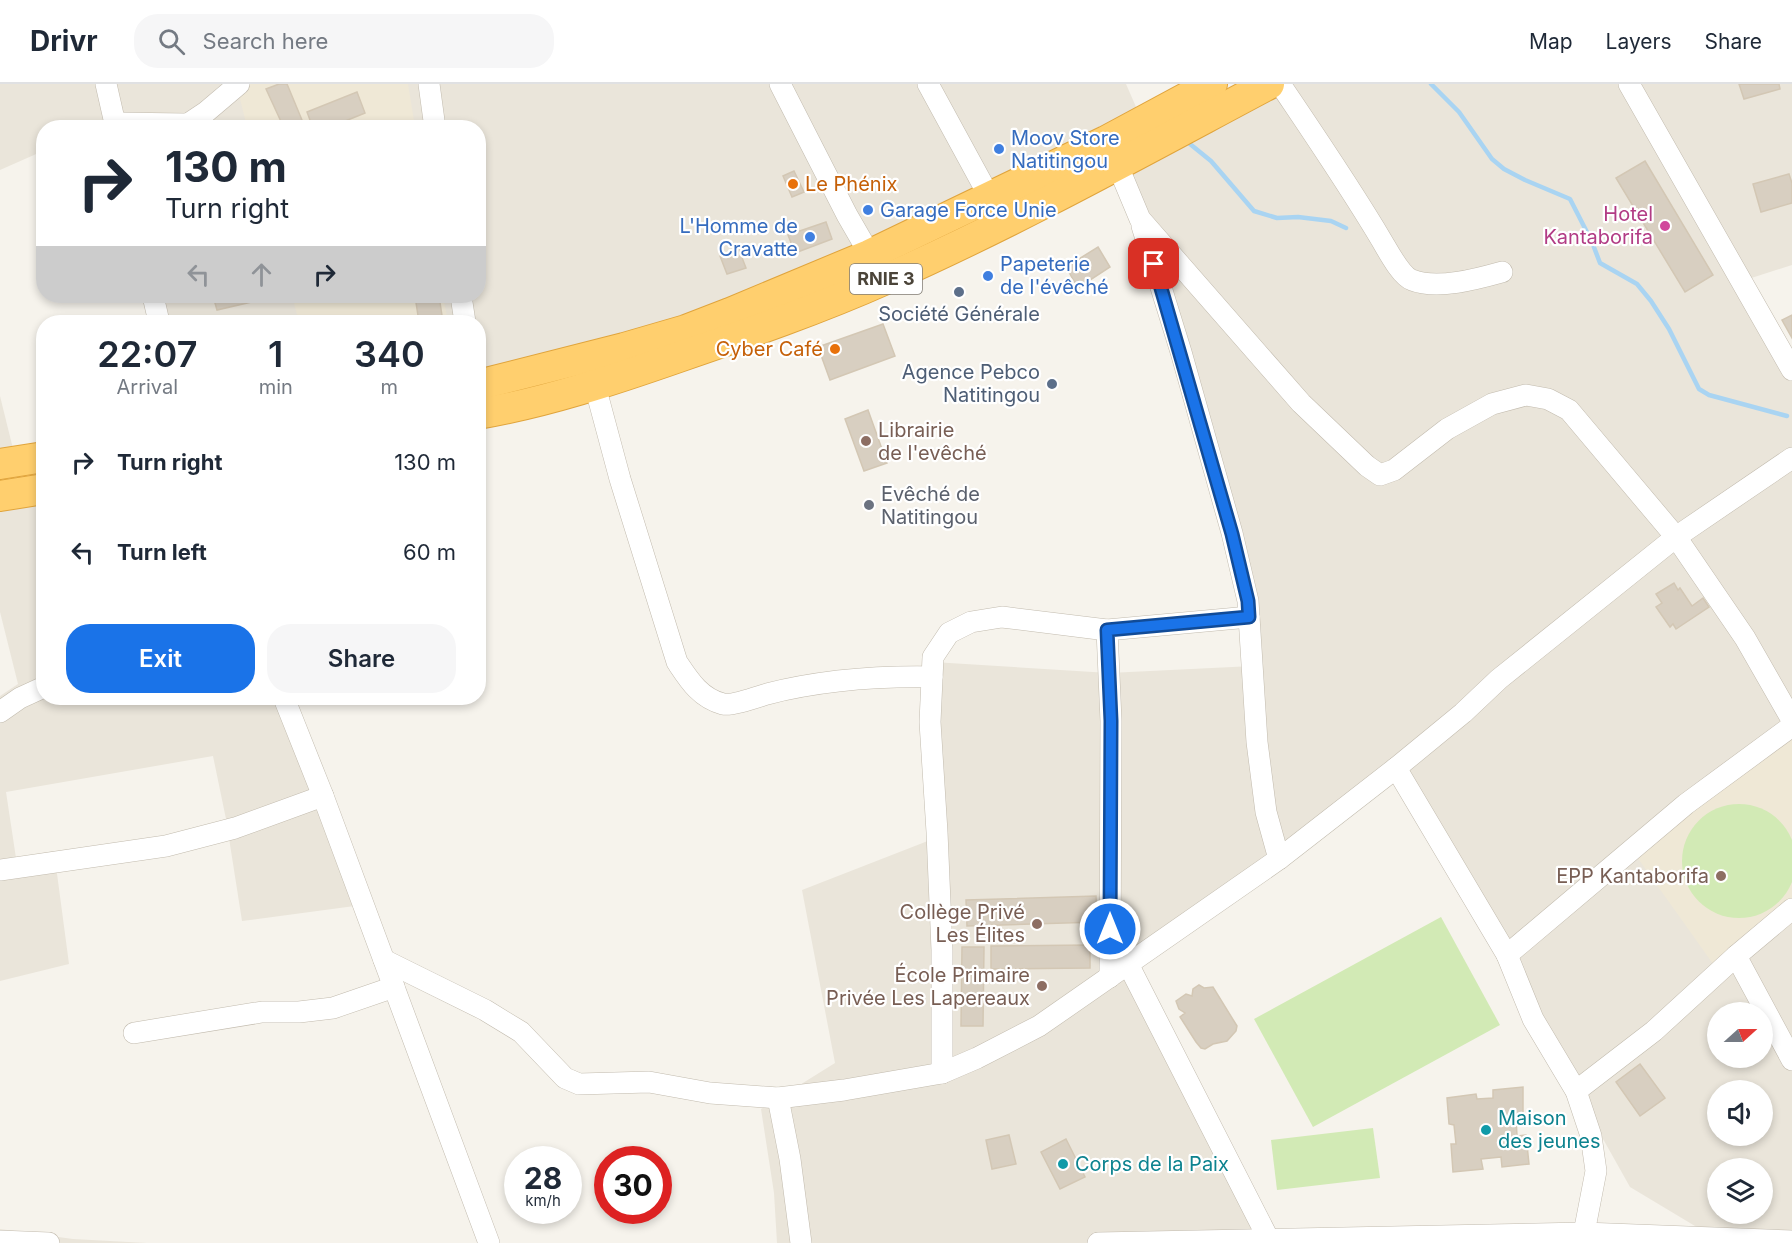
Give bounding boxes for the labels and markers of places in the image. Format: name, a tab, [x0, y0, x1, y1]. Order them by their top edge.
place label: Moov Store Natitingou	[1011, 126, 1120, 173]
marker: Moov Store Natitingou	[992, 142, 1006, 156]
place label: Le Phénix	[805, 172, 898, 196]
marker: Le Phénix	[786, 177, 800, 191]
place label: Garage Force Unie	[880, 198, 1057, 222]
place label: Hotel Kantaborifa	[1543, 202, 1653, 249]
marker: Garage Force Unie	[861, 203, 875, 217]
place label: L'Homme de Cravatte	[679, 214, 798, 261]
marker: Hotel Kantaborifa	[1658, 219, 1672, 233]
marker: L'Homme de Cravatte	[803, 230, 817, 244]
pin	[1128, 238, 1179, 289]
place label: Papeterie de l'évêché	[1000, 252, 1109, 299]
marker: Papeterie de l'évêché	[981, 269, 995, 283]
marker: Société Générale	[952, 285, 966, 299]
place label: Société Générale	[878, 302, 1040, 326]
place label: Cyber Café	[716, 337, 823, 361]
marker: Cyber Café	[828, 342, 842, 356]
place label: Agence Pebco Natitingou	[902, 360, 1040, 407]
marker: Agence Pebco Natitingou	[1045, 377, 1059, 391]
place label: Librairie de l'evêché	[878, 418, 987, 465]
marker: Librairie de l'evêché	[859, 434, 873, 448]
place label: Evêché de Natitingou	[881, 482, 980, 529]
marker: Evêché de Natitingou	[862, 498, 876, 512]
place label: EPP Kantaborifa	[1556, 864, 1709, 888]
marker: EPP Kantaborifa	[1714, 869, 1728, 883]
place label: Collège Privé Les Élites	[900, 900, 1025, 947]
marker: Collège Privé Les Élites	[1030, 917, 1044, 931]
place label: École Primaire Privée Les Lapereaux	[826, 962, 1030, 1010]
marker: École Primaire Privée Les Lapereaux	[1035, 979, 1049, 993]
place label: Maison des jeunes	[1498, 1106, 1600, 1153]
marker: Maison des jeunes	[1479, 1123, 1493, 1137]
place label: Corps de la Paix	[1075, 1152, 1229, 1176]
marker: Corps de la Paix	[1056, 1157, 1070, 1171]

